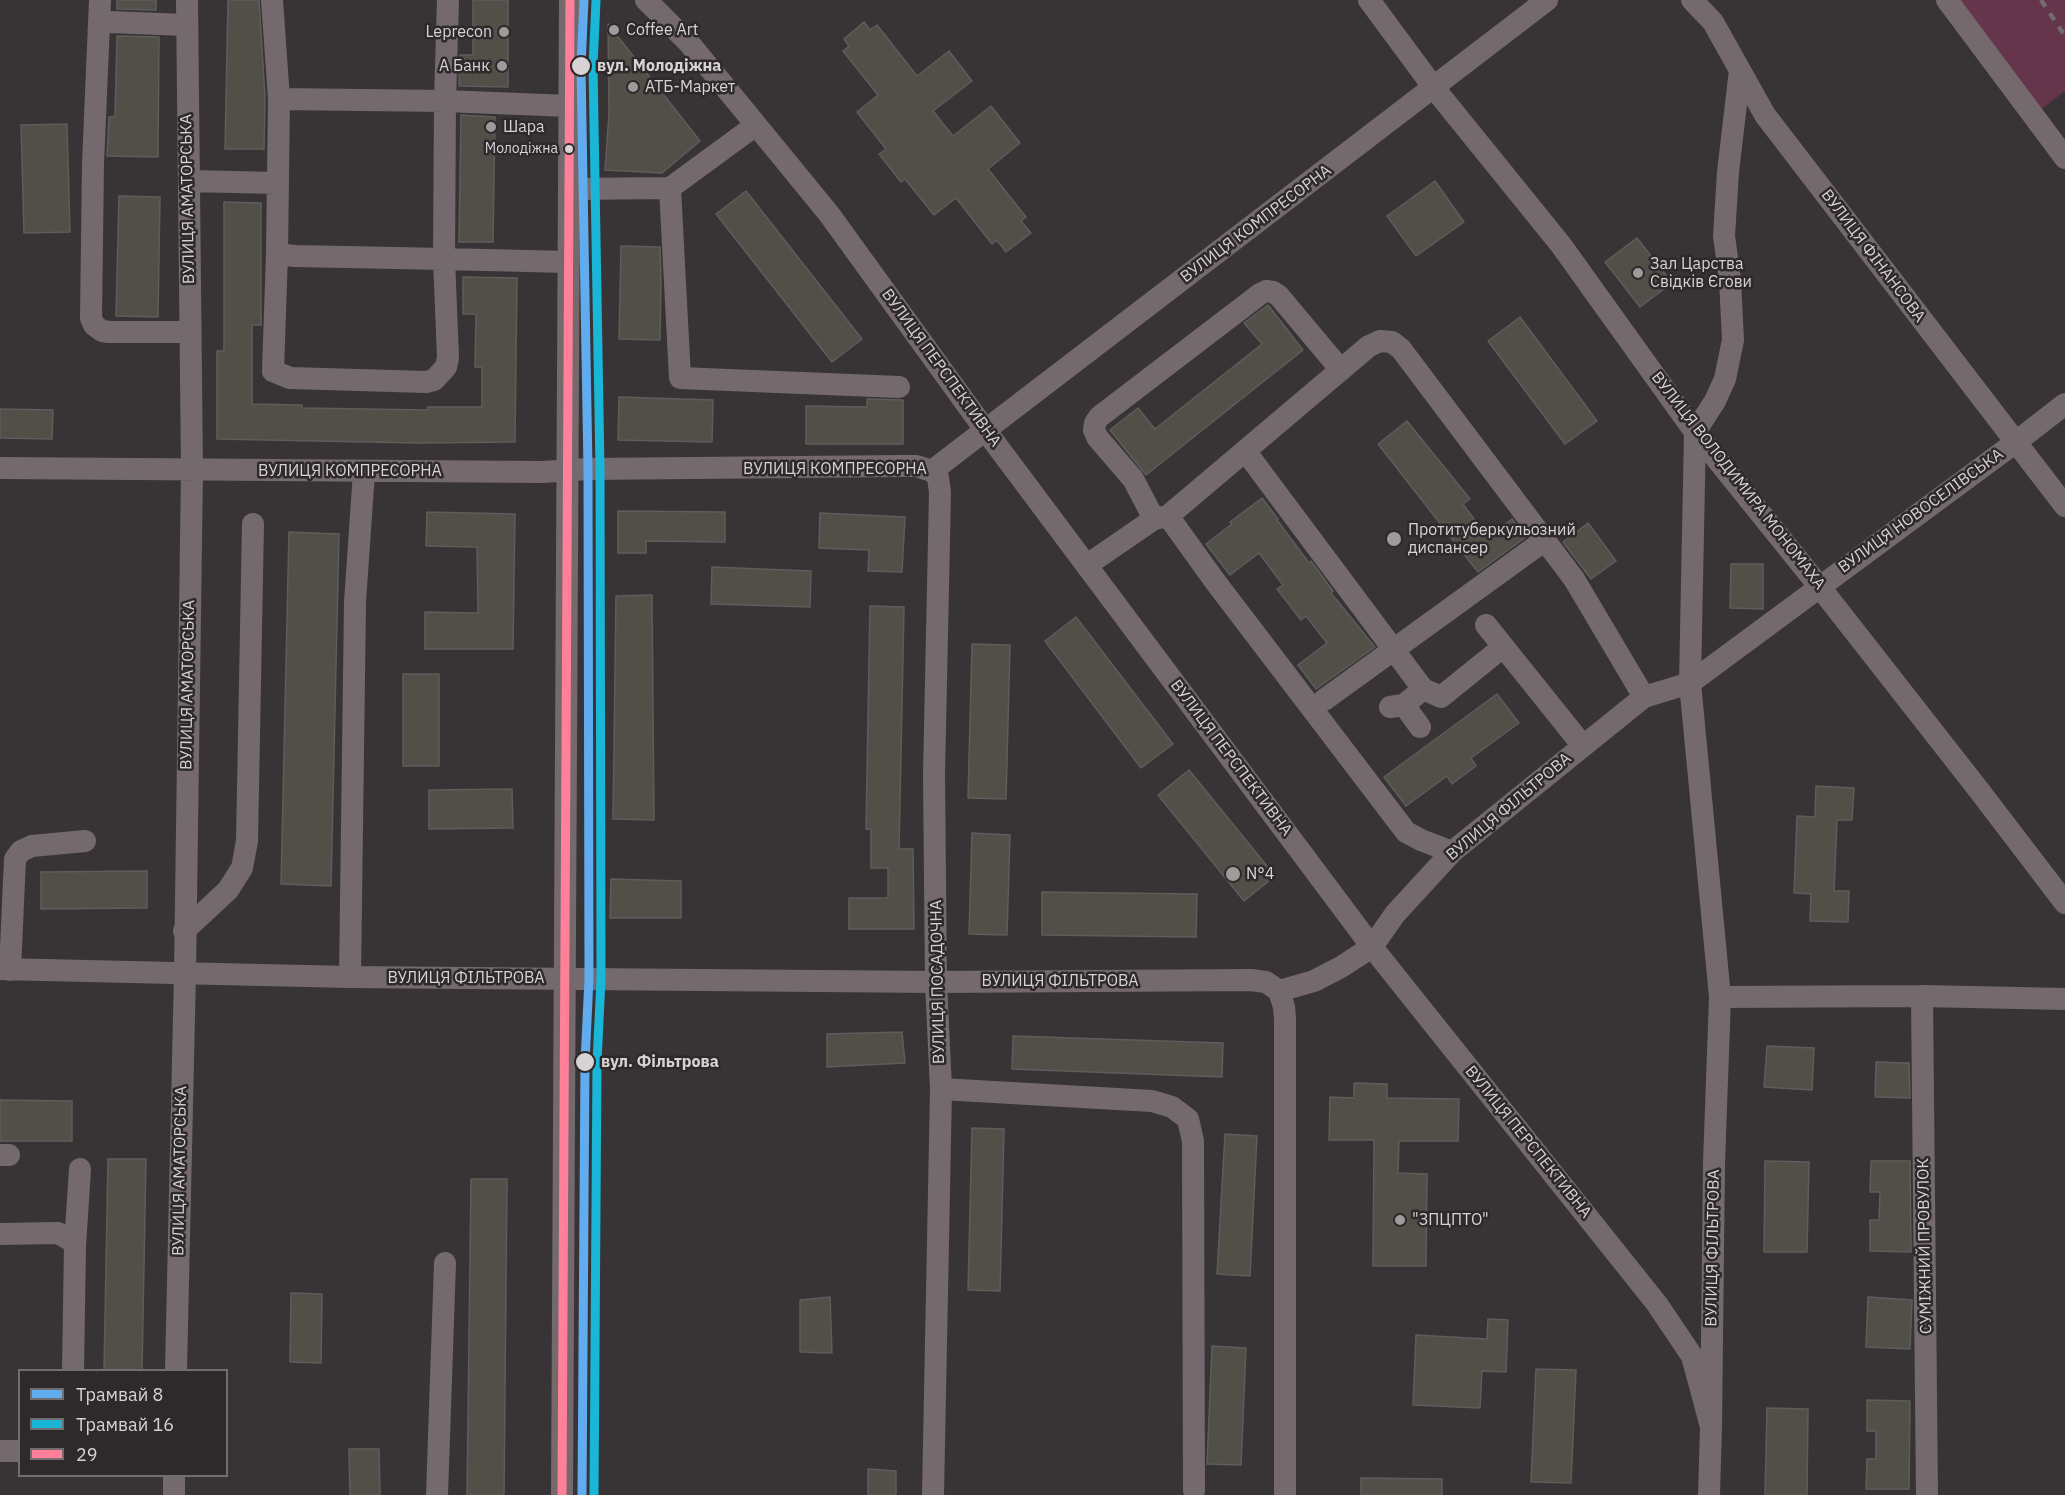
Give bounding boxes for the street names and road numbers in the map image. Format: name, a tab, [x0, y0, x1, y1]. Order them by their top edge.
street label: ВУЛИЦЯ АМАТОРСЬКА	[177, 114, 199, 284]
street label: ВУЛИЦЯ КОМПРЕСОРНА	[1177, 161, 1335, 287]
street label: ВУЛИЦЯ ФІНАНСОВА	[1817, 186, 1929, 326]
street label: ВУЛИЦЯ ПЕРСПЕКТИВНА	[877, 285, 1005, 451]
street label: ВУЛИЦЯ ВОЛОДИМИРА МОНОМАХА	[1647, 368, 1829, 594]
street label: ВУЛИЦЯ НОВОСЕЛІВСЬКА	[1835, 445, 2007, 577]
street label: ВУЛИЦЯ КОМПРЕСОРНА	[743, 459, 927, 479]
street label: ВУЛИЦЯ КОМПРЕСОРНА	[258, 461, 442, 481]
street label: ВУЛИЦЯ АМАТОРСЬКА	[177, 600, 199, 770]
street label: ВУЛИЦЯ ПЕРСПЕКТИВНА	[1166, 676, 1296, 840]
street label: ВУЛИЦЯ ФІЛЬТРОВА	[1443, 749, 1575, 865]
street label: ВУЛИЦЯ ПОСАДОЧНА	[927, 900, 949, 1064]
street label: ВУЛИЦЯ ФІЛЬТРОВА	[387, 968, 545, 988]
street label: ВУЛИЦЯ ФІЛЬТРОВА	[981, 971, 1139, 991]
street label: ВУЛИЦЯ ПЕРСПЕКТИВНА	[1461, 1062, 1595, 1222]
street label: ВУЛИЦЯ АМАТОРСЬКА	[169, 1086, 191, 1256]
street label: СУМІЖНИЙ ПРОВУЛОК	[1914, 1158, 1936, 1334]
street label: ВУЛИЦЯ ФІЛЬТРОВА	[1702, 1169, 1724, 1327]

